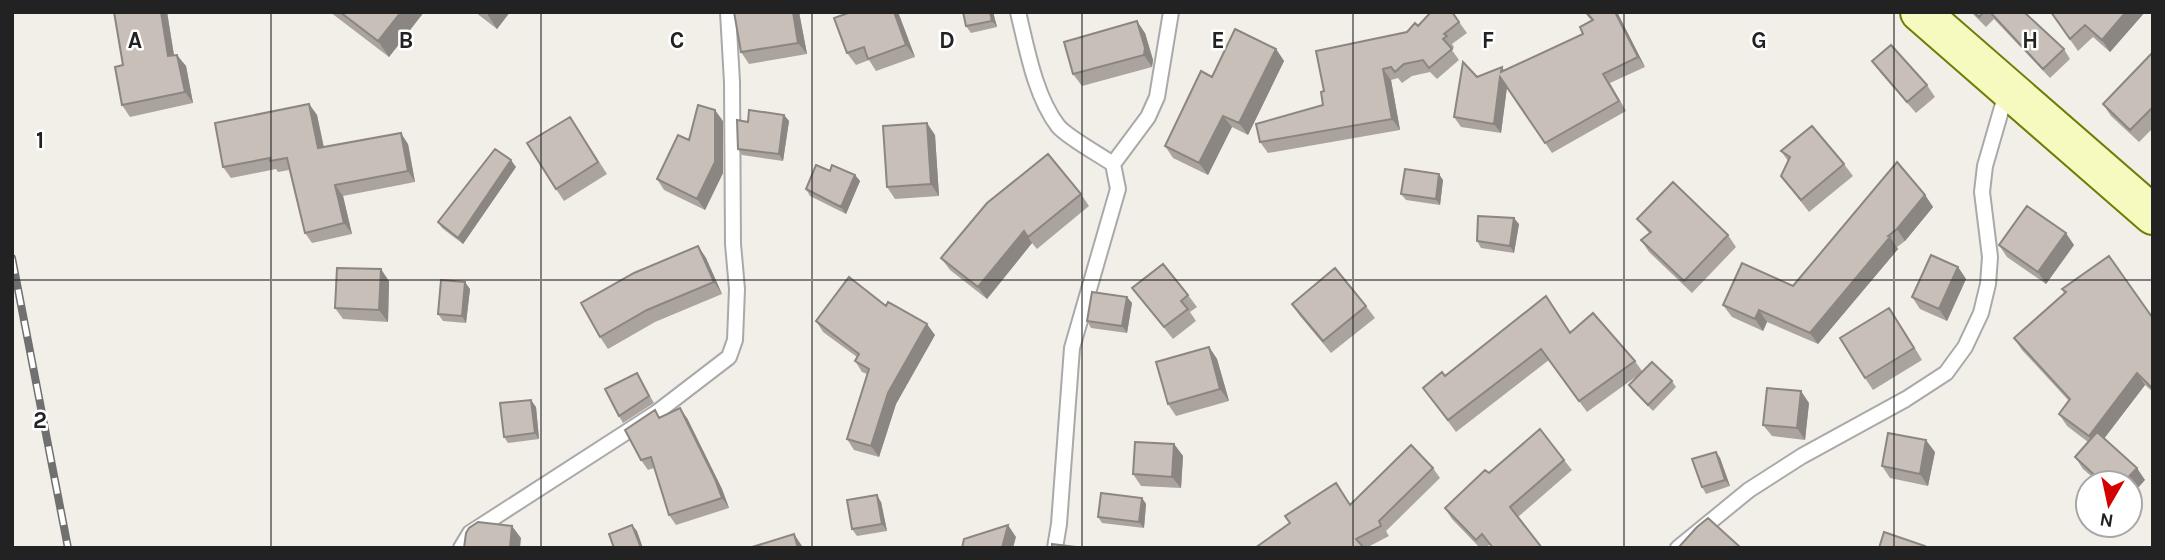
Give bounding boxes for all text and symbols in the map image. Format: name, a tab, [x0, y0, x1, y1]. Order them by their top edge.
text: A	[128, 27, 142, 54]
text: B	[399, 27, 413, 54]
text: C	[670, 27, 684, 54]
text: D	[939, 27, 955, 54]
text: E	[1211, 27, 1225, 54]
text: F	[1482, 27, 1494, 54]
text: G	[1751, 27, 1767, 54]
text: H	[2022, 27, 2038, 54]
text: 1	[36, 127, 44, 154]
text: 2	[33, 407, 47, 434]
north arrow	[2074, 469, 2144, 539]
text: N	[2098, 508, 2115, 532]

